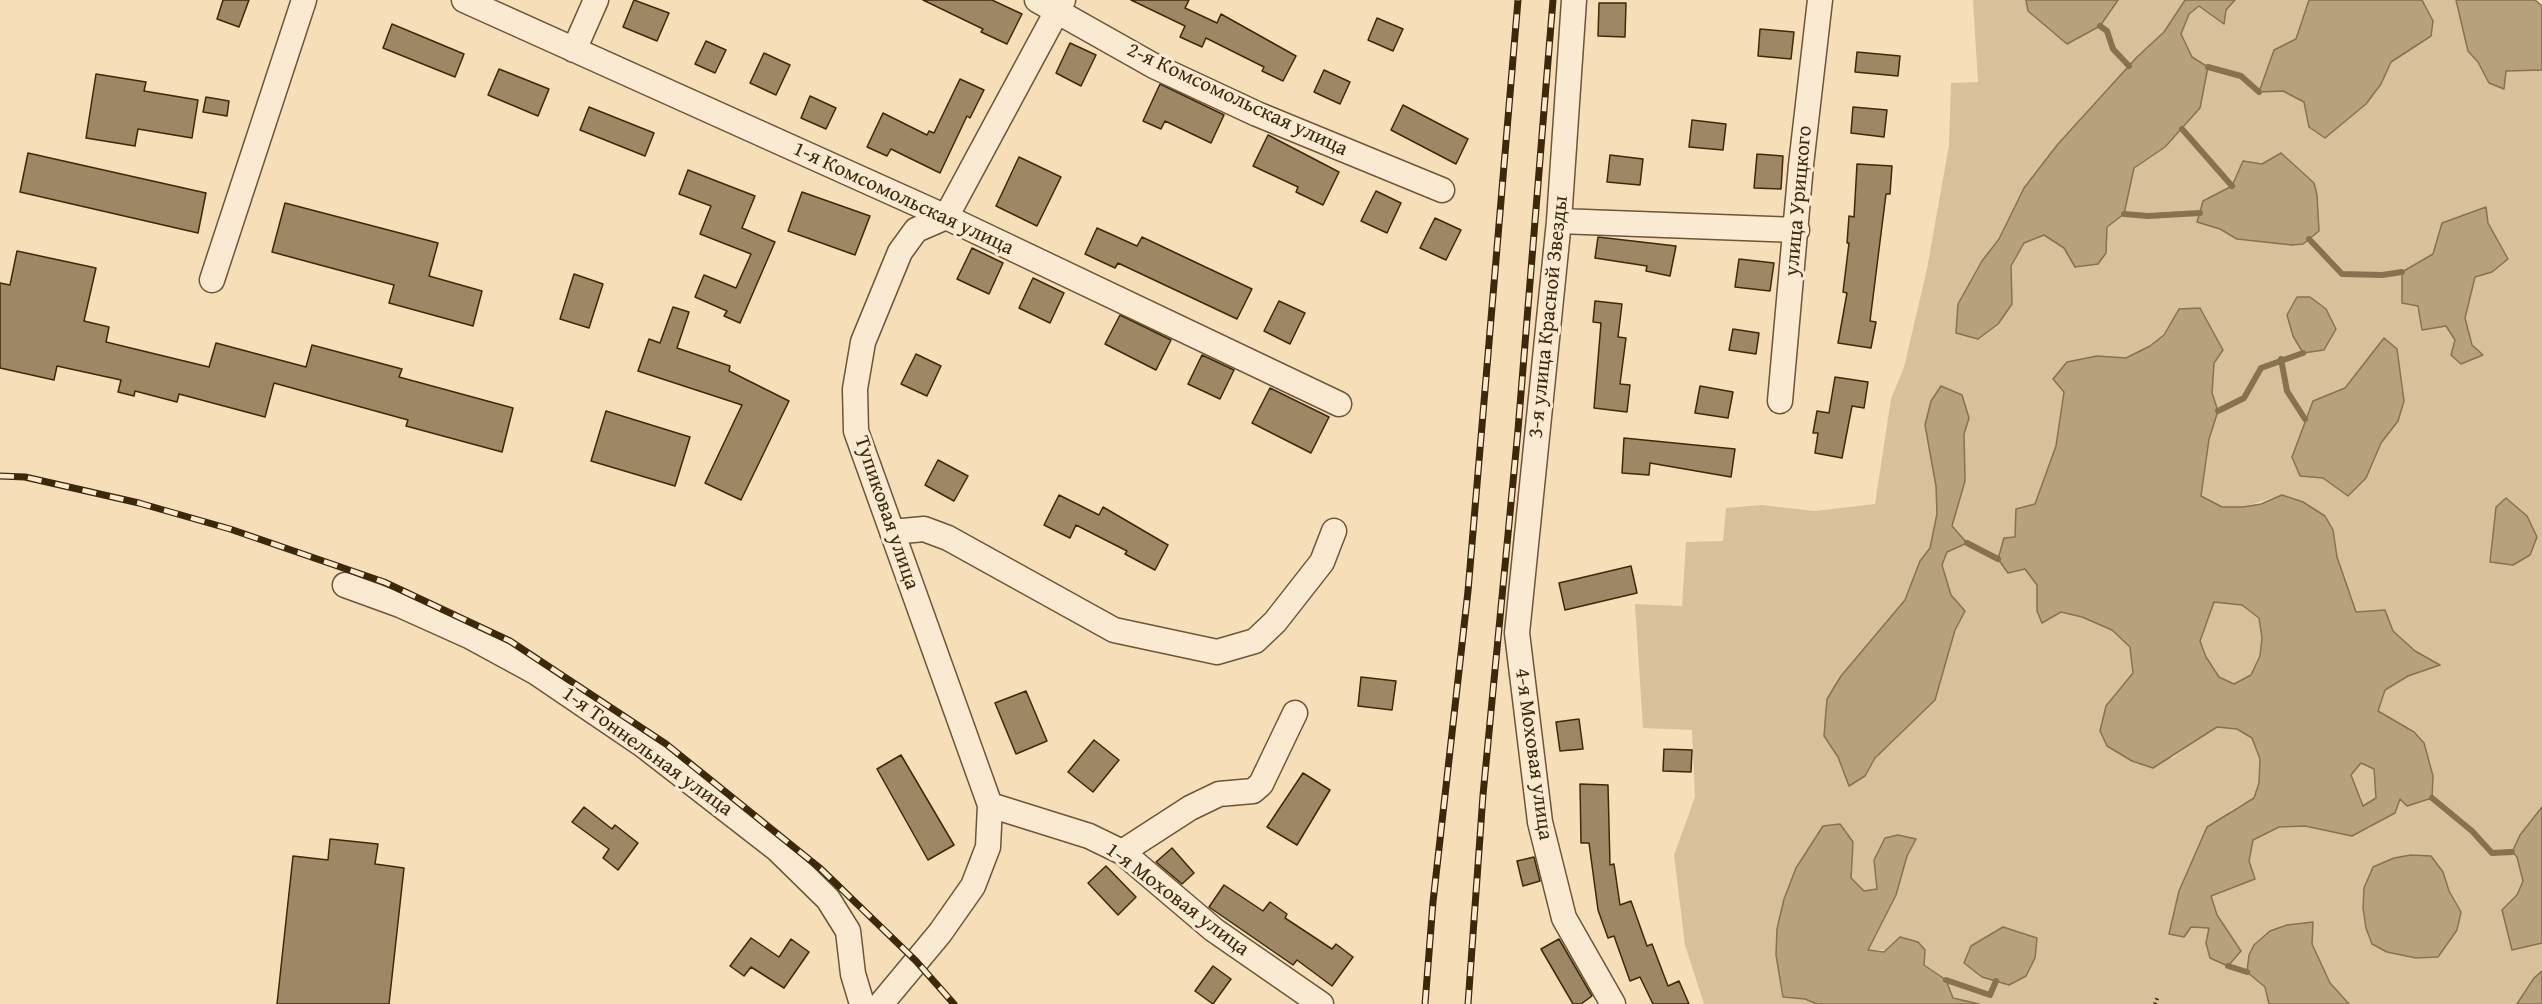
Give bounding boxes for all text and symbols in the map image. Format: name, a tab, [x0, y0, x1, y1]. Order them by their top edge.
street label: 2-я Комсомольская улица	[1123, 38, 1351, 162]
street label: улица Урицкого	[1780, 125, 1818, 277]
street label: 1-я Комсомольская улица	[789, 137, 1017, 261]
street label: 3-я улица Красной Звезды	[1524, 195, 1574, 439]
street label: Тупиковая улица	[848, 433, 924, 593]
street label: 4-я Моховая улица	[1508, 666, 1558, 842]
street label: 1-я Тоннельная улица	[557, 682, 737, 822]
street label: 1-я Моховая улица	[1100, 838, 1254, 962]

